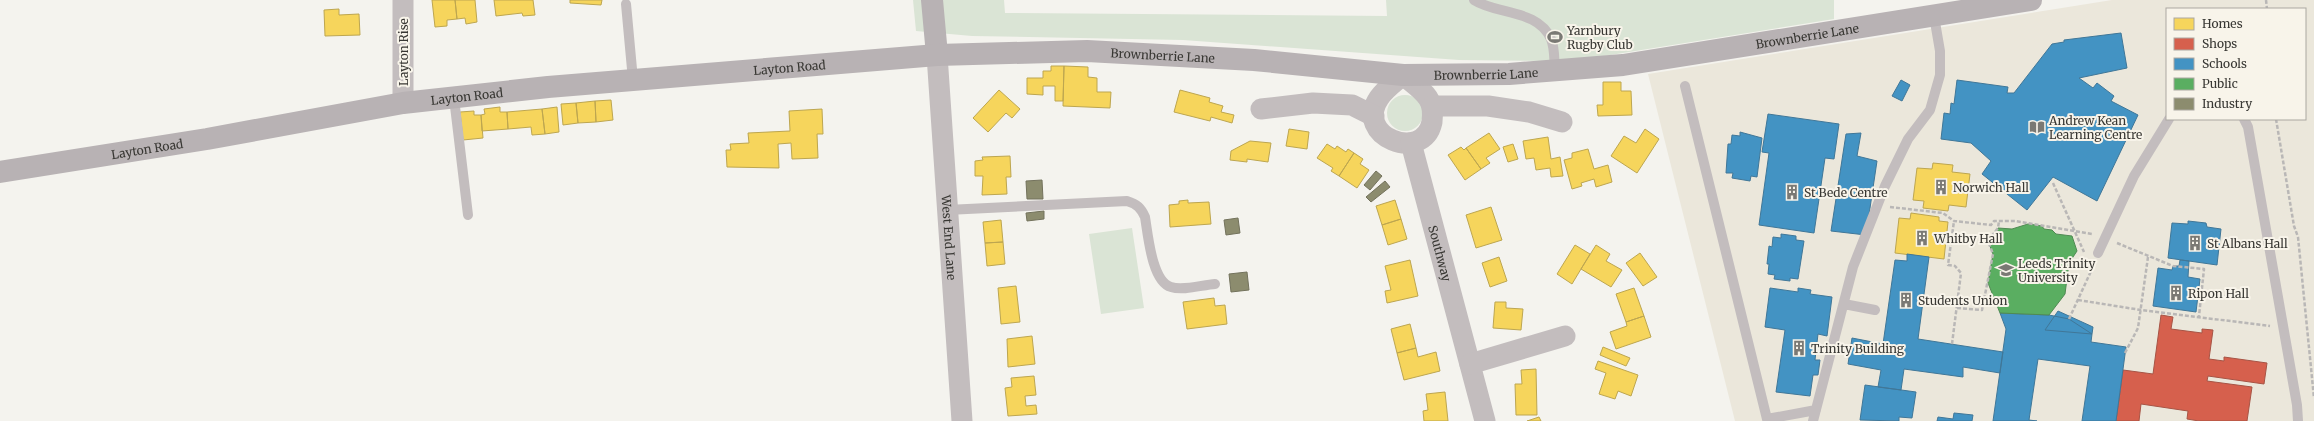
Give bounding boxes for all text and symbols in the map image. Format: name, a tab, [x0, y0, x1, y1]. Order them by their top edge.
legend	[2166, 8, 2306, 120]
text: Homes	[2202, 16, 2243, 31]
street label: Layton Rise	[396, 18, 411, 86]
street label: Brownberrie Lane	[1754, 20, 1860, 51]
place label: Yarnbury Rugby Club	[1566, 23, 1633, 52]
sports icon: Yarnbury Rugby Club	[1546, 28, 1564, 46]
text: Shops	[2202, 36, 2237, 51]
street label: Brownberrie Lane	[1110, 45, 1215, 65]
text: Schools	[2202, 56, 2247, 71]
street label: Layton Road	[753, 57, 826, 78]
street label: Brownberrie Lane	[1434, 64, 1539, 82]
text: Public	[2202, 76, 2238, 91]
street label: Layton Road	[430, 85, 504, 107]
text: Industry	[2202, 96, 2252, 111]
place label: Andrew Kean Learning Centre	[2048, 113, 2142, 142]
library icon: Andrew Kean Learning Centre	[2028, 118, 2046, 136]
street label: Layton Road	[110, 135, 184, 162]
building icon: Norwich Hall	[1932, 178, 1950, 196]
place label: Norwich Hall	[1953, 180, 2029, 195]
building icon: St Bede Centre	[1783, 183, 1801, 201]
place label: St Bede Centre	[1804, 185, 1888, 200]
street label: West End Lane	[939, 193, 960, 281]
street label: Southway	[1426, 224, 1455, 283]
building icon: Whitby Hall	[1913, 229, 1931, 247]
place label: Whitby Hall	[1933, 231, 2003, 246]
building icon: St Albans Hall	[2186, 234, 2204, 252]
place label: St Albans Hall	[2207, 236, 2288, 251]
place label: Leeds Trinity University	[2018, 256, 2096, 285]
school or university icon: Leeds Trinity University	[1997, 261, 2015, 279]
building icon: Ripon Hall	[2167, 284, 2185, 302]
place label: Ripon Hall	[2188, 286, 2249, 301]
building icon: Students Union	[1897, 291, 1915, 309]
place label: Students Union	[1918, 293, 2007, 308]
building icon: Trinity Building	[1790, 339, 1808, 357]
place label: Trinity Building	[1811, 341, 1905, 356]

